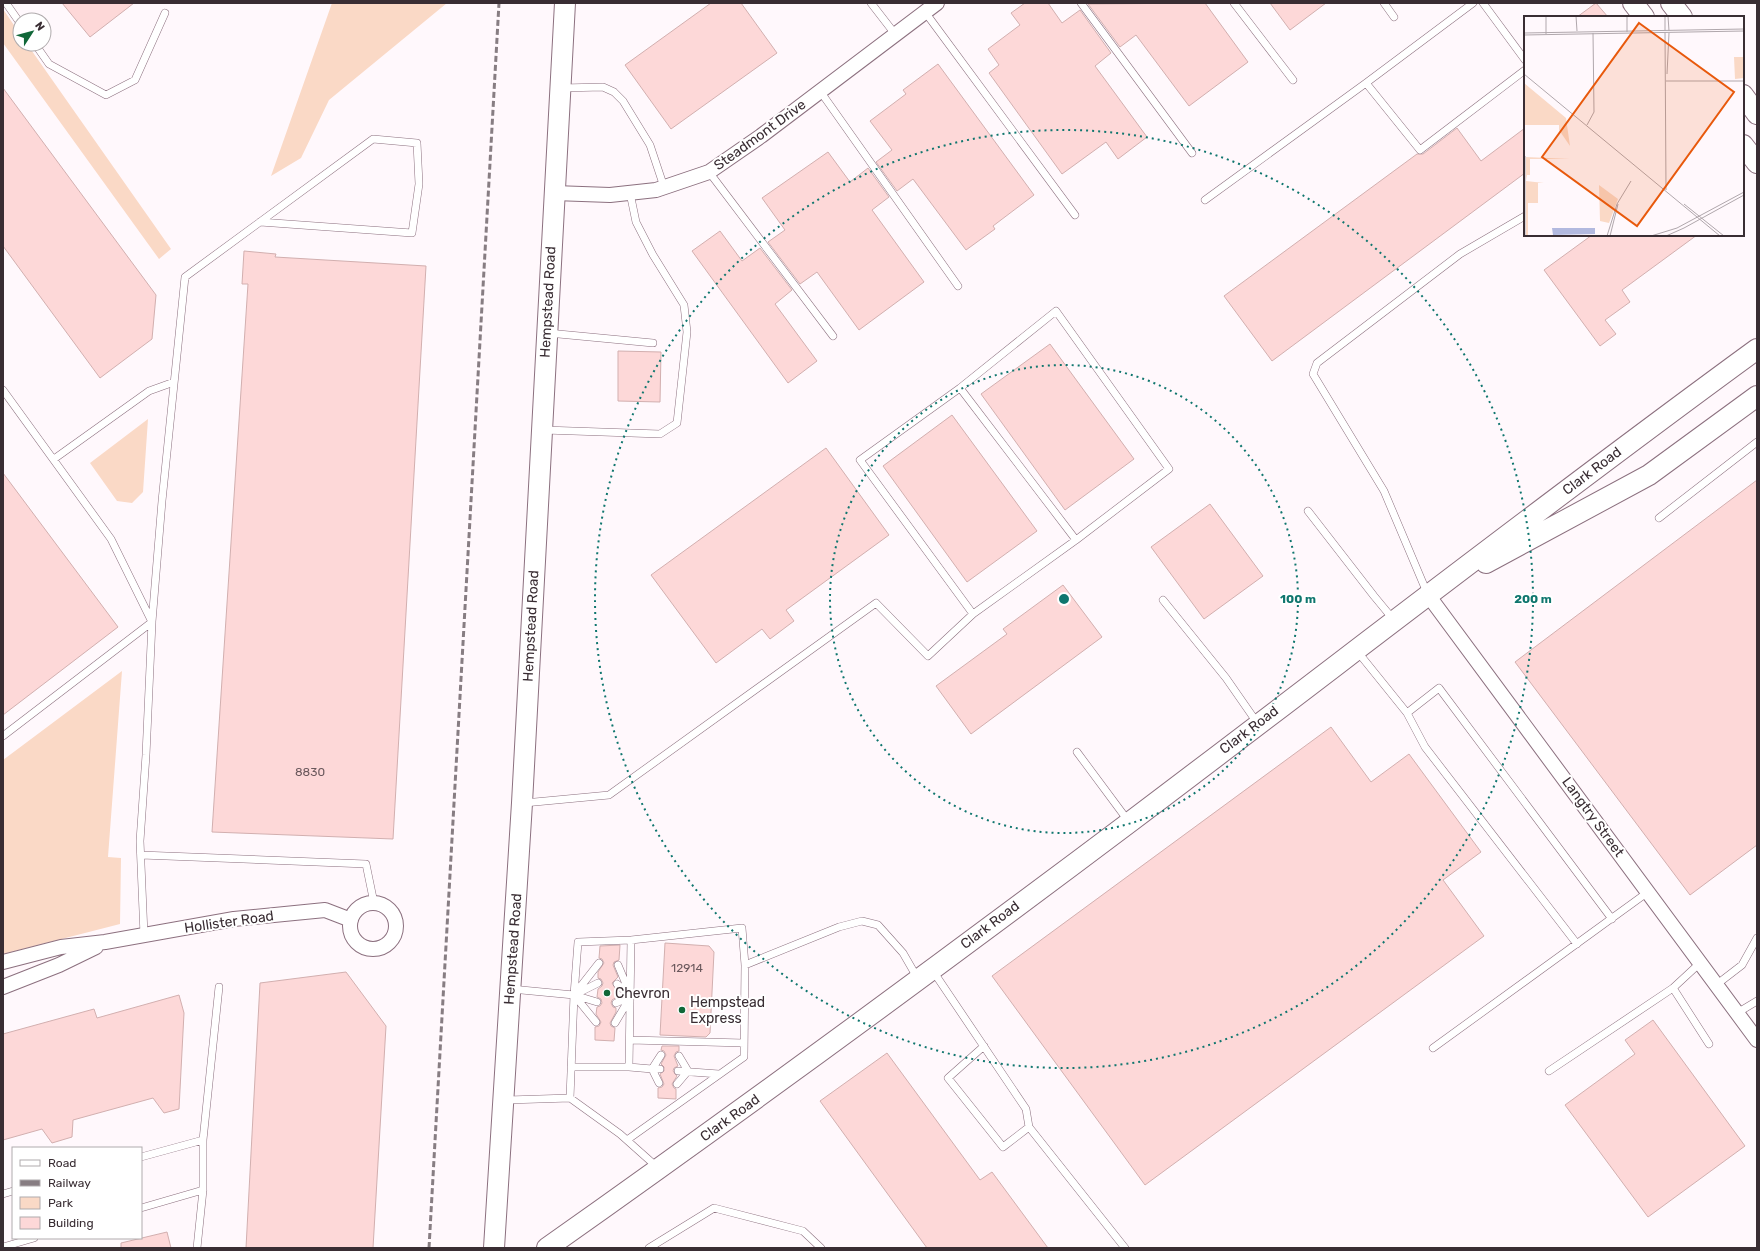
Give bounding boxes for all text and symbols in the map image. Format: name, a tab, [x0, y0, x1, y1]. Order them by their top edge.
north arrow	[12, 12, 52, 52]
inset map	[1524, 16, 1744, 236]
text: N	[32, 19, 47, 34]
street label: Steadmont Drive	[711, 96, 809, 174]
street label: Hempstead Road	[537, 246, 559, 358]
street label: Clark Road	[1559, 443, 1625, 499]
street label: Hempstead Road	[520, 570, 542, 682]
centre of rings	[1057, 592, 1071, 606]
text: 100 m	[1280, 592, 1316, 606]
text: 200 m	[1514, 592, 1552, 606]
street label: Clark Road	[1216, 702, 1282, 758]
house number: 8830	[295, 765, 325, 779]
street label: Langtry Street	[1558, 774, 1628, 861]
street label: Hempstead Road	[501, 893, 525, 1005]
street label: Clark Road	[957, 897, 1023, 953]
street label: Hollister Road	[183, 907, 275, 937]
house number: 12914	[671, 961, 703, 975]
place label: Chevron	[615, 985, 670, 1002]
marker: Chevron	[602, 988, 612, 998]
place label: Hempstead Express	[690, 994, 765, 1027]
marker: Hempstead Express	[677, 1005, 687, 1015]
street label: Clark Road	[697, 1091, 763, 1145]
legend	[12, 1147, 142, 1239]
text: Road	[48, 1156, 76, 1170]
text: Railway	[48, 1176, 91, 1190]
text: Park	[48, 1196, 74, 1210]
text: Building	[48, 1216, 94, 1230]

